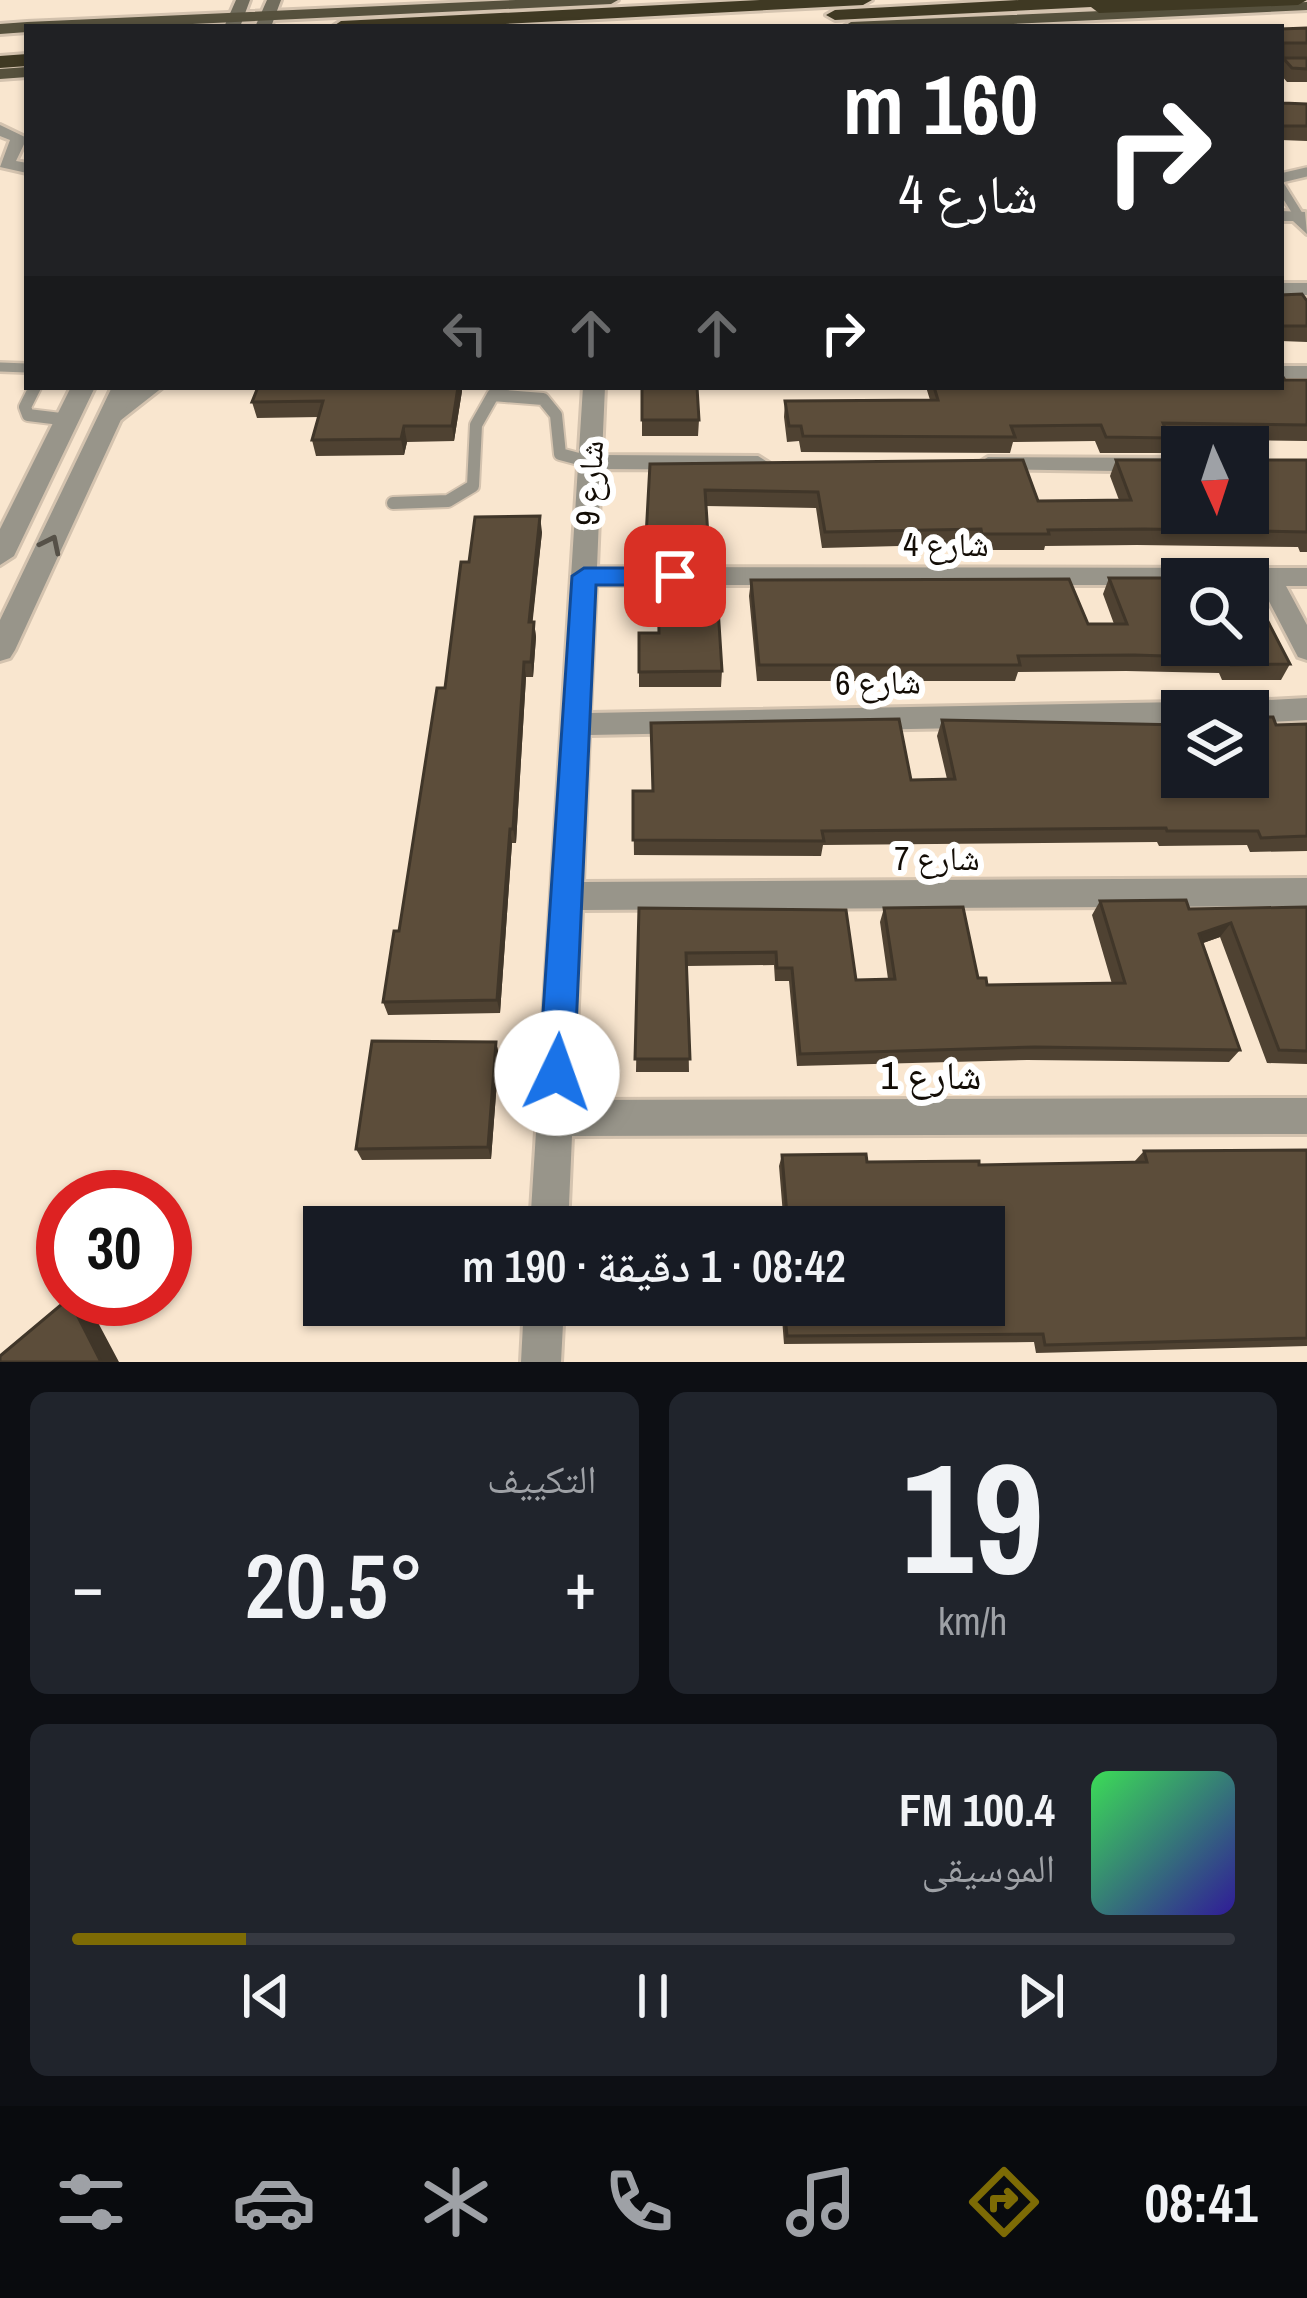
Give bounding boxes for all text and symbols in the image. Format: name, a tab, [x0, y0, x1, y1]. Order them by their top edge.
text: 160 m	[843, 47, 1038, 160]
icon: right	[1080, 72, 1236, 228]
text: شارع 4	[898, 157, 1038, 230]
icon: left	[432, 300, 498, 366]
icon: ahead	[558, 300, 624, 366]
icon: ahead	[684, 300, 750, 366]
icon: right	[810, 300, 876, 366]
north arrow	[1161, 426, 1269, 534]
map controls	[1161, 426, 1269, 798]
street label: شارع 9	[565, 439, 613, 527]
street label: شارع 4	[903, 522, 989, 566]
pin	[624, 525, 726, 627]
one-way arrow	[37, 535, 60, 557]
icon: arrive	[642, 543, 708, 609]
button: search	[1161, 558, 1269, 666]
street label: شارع 6	[835, 659, 921, 705]
button: layers	[1161, 690, 1269, 798]
street label: شارع 7	[894, 836, 980, 880]
position arrow	[494, 1010, 620, 1136]
street label: شارع 1	[881, 1049, 981, 1101]
speed limit sign: 30	[36, 1170, 192, 1326]
text: 08:42 · 1 دقيقة · 190 m	[462, 1235, 846, 1296]
text: 19	[902, 1412, 1044, 1622]
text: التكييف	[487, 1453, 597, 1505]
text: 20.5°	[244, 1525, 424, 1646]
text: −	[72, 1541, 104, 1630]
text: +	[565, 1541, 596, 1630]
text: km/h	[938, 1595, 1007, 1647]
text: 100.4 FM	[899, 1779, 1055, 1840]
text: الموسيقى	[922, 1842, 1055, 1894]
icon: previous	[233, 1963, 299, 2029]
icon: pause	[620, 1963, 686, 2029]
icon: next	[1008, 1963, 1074, 2029]
icon: filters	[49, 2160, 133, 2244]
icon: car	[232, 2160, 316, 2244]
icon: climate	[414, 2160, 498, 2244]
icon: phone	[597, 2160, 681, 2244]
icon: music	[779, 2160, 863, 2244]
icon: directions	[962, 2160, 1046, 2244]
text: 08:41	[1144, 2166, 1258, 2239]

